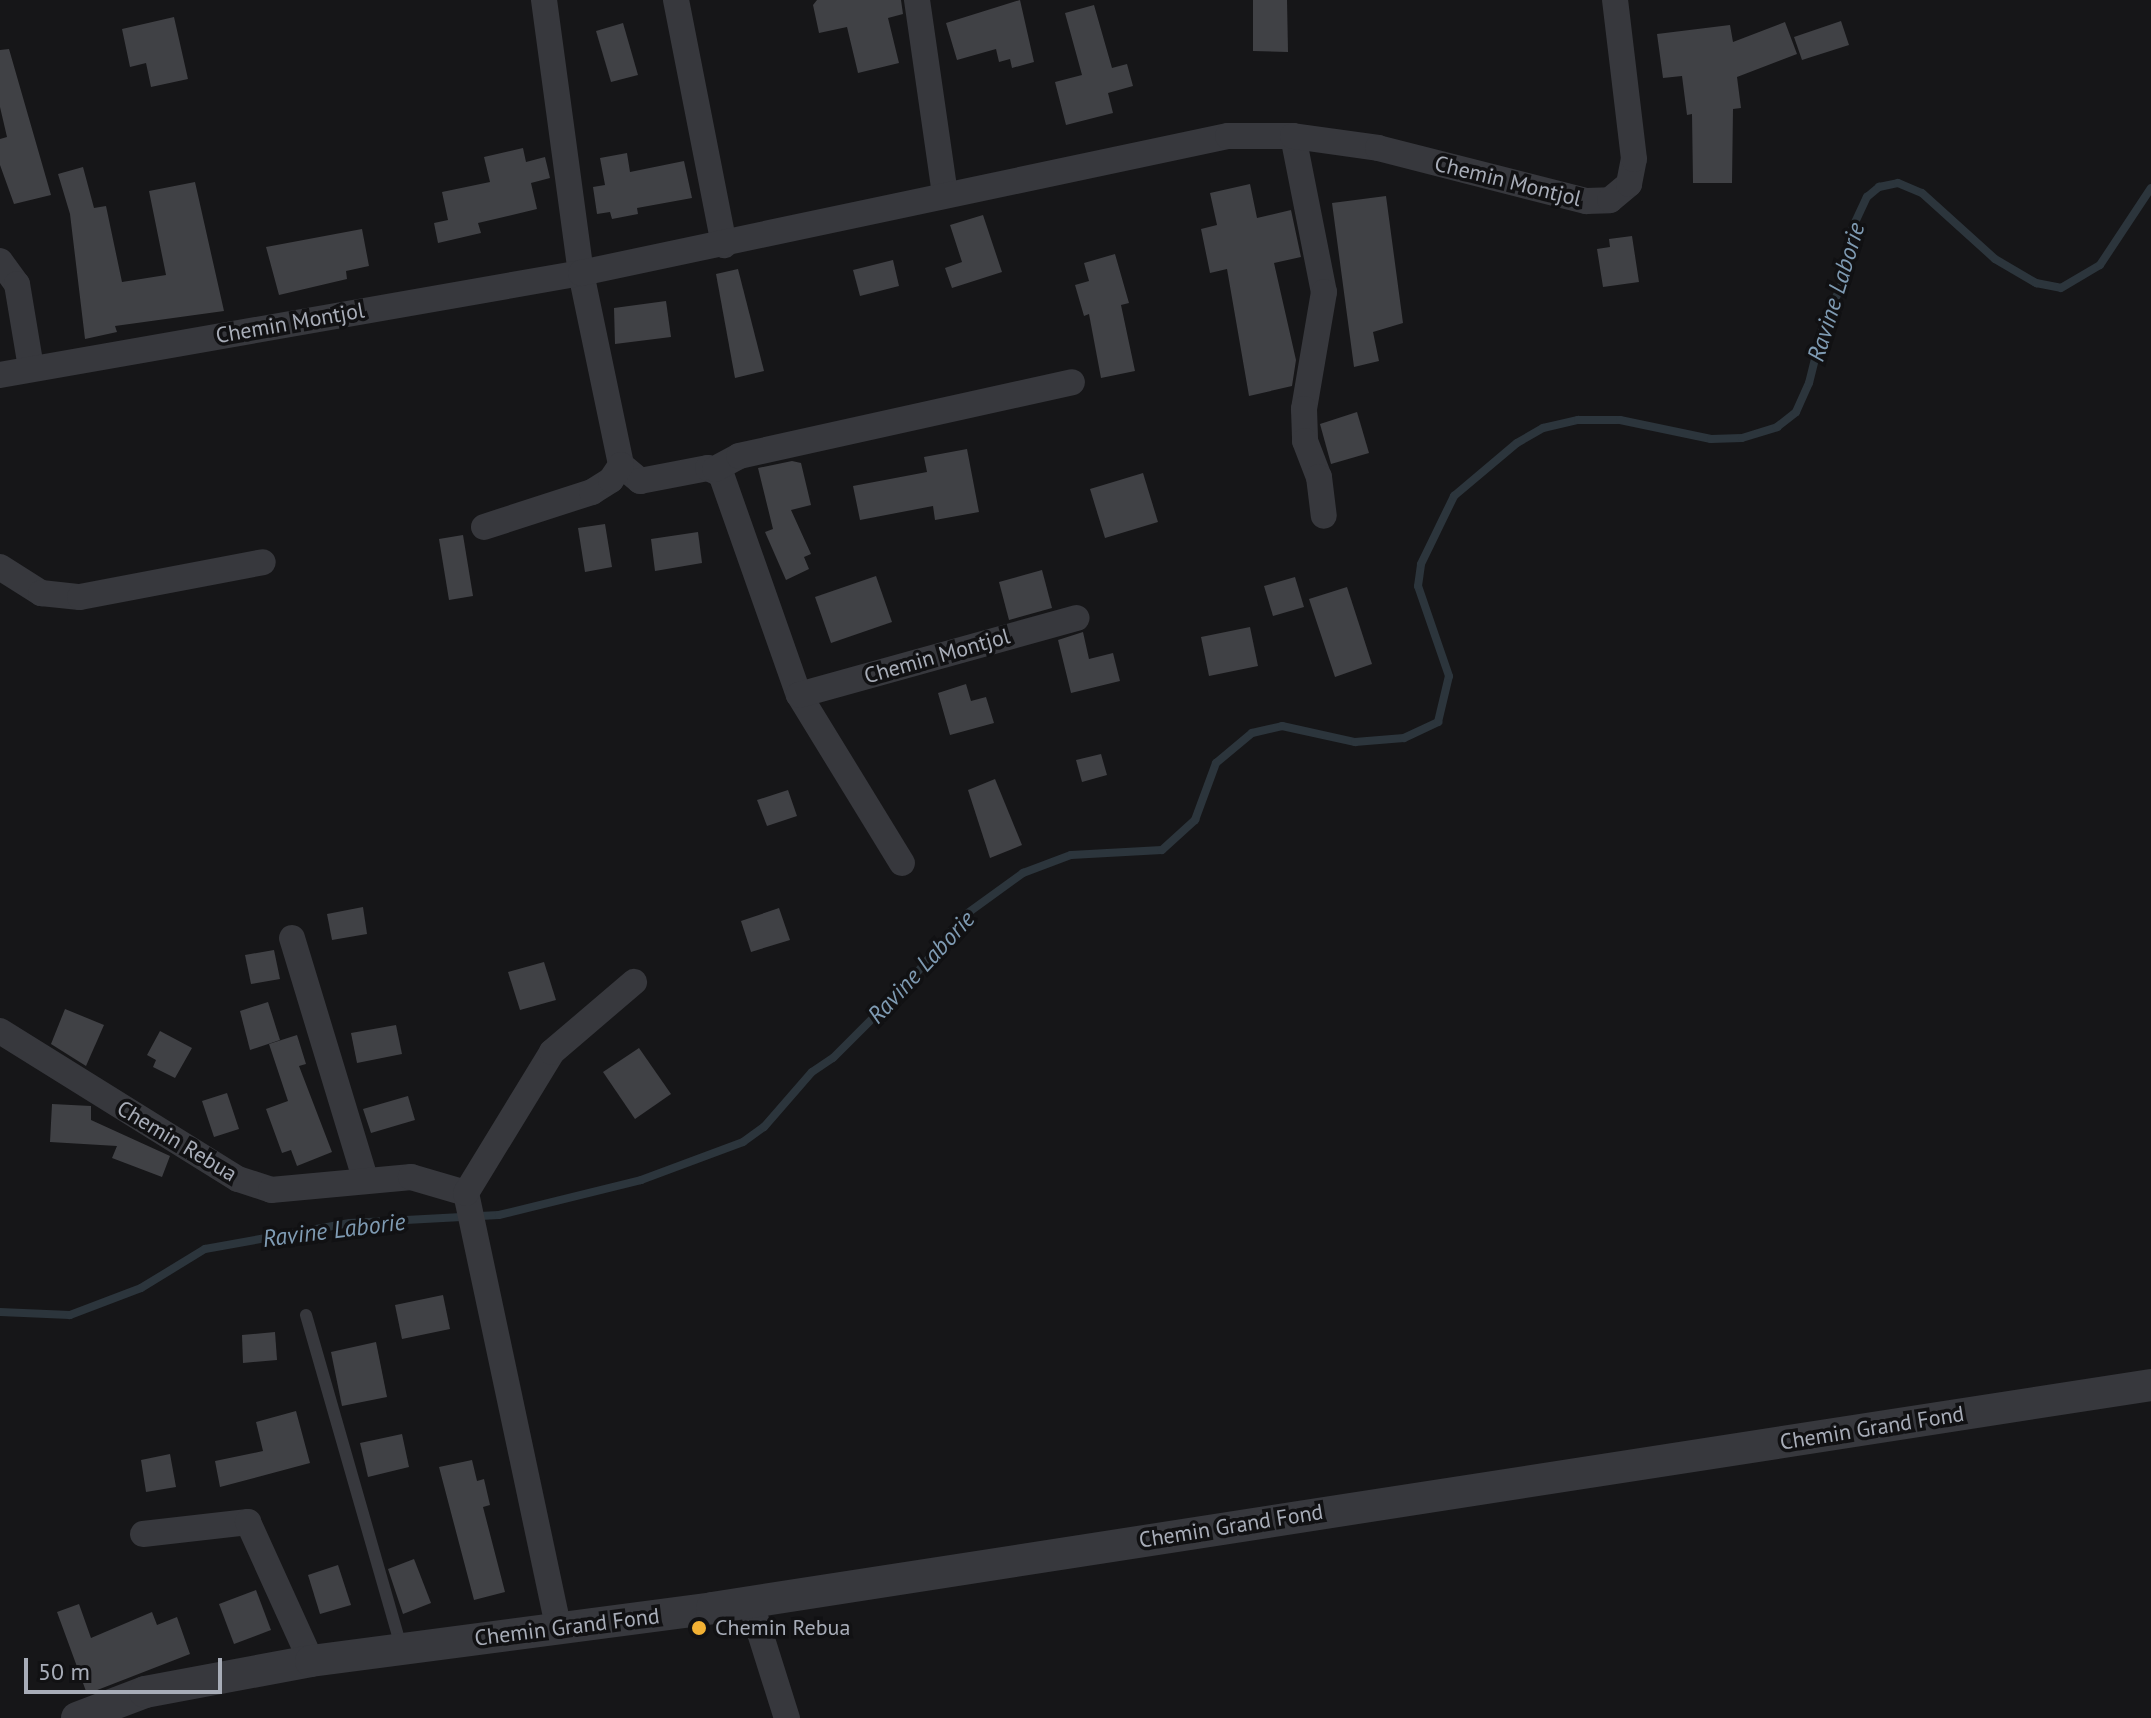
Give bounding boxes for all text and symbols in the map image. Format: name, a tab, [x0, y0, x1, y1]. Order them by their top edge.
street label: Chemin Montjol	[1432, 150, 1584, 212]
water label: Ravine Laborie	[1801, 219, 1871, 365]
street label: Chemin Montjol	[214, 297, 366, 349]
street label: Chemin Montjol	[861, 623, 1013, 689]
water label: Ravine Laborie	[862, 905, 980, 1029]
street label: Chemin Rebua	[112, 1095, 242, 1187]
water label: Ravine Laborie	[261, 1207, 407, 1253]
street label: Chemin Grand Fond	[1778, 1400, 1966, 1456]
street label: Chemin Grand Fond	[1137, 1498, 1325, 1554]
street label: Chemin Grand Fond	[473, 1603, 661, 1651]
place label: Chemin Rebua	[715, 1615, 850, 1641]
marker: Chemin Rebua	[690, 1619, 708, 1637]
scale bar	[28, 1642, 226, 1692]
text: 50 m	[38, 1656, 90, 1687]

